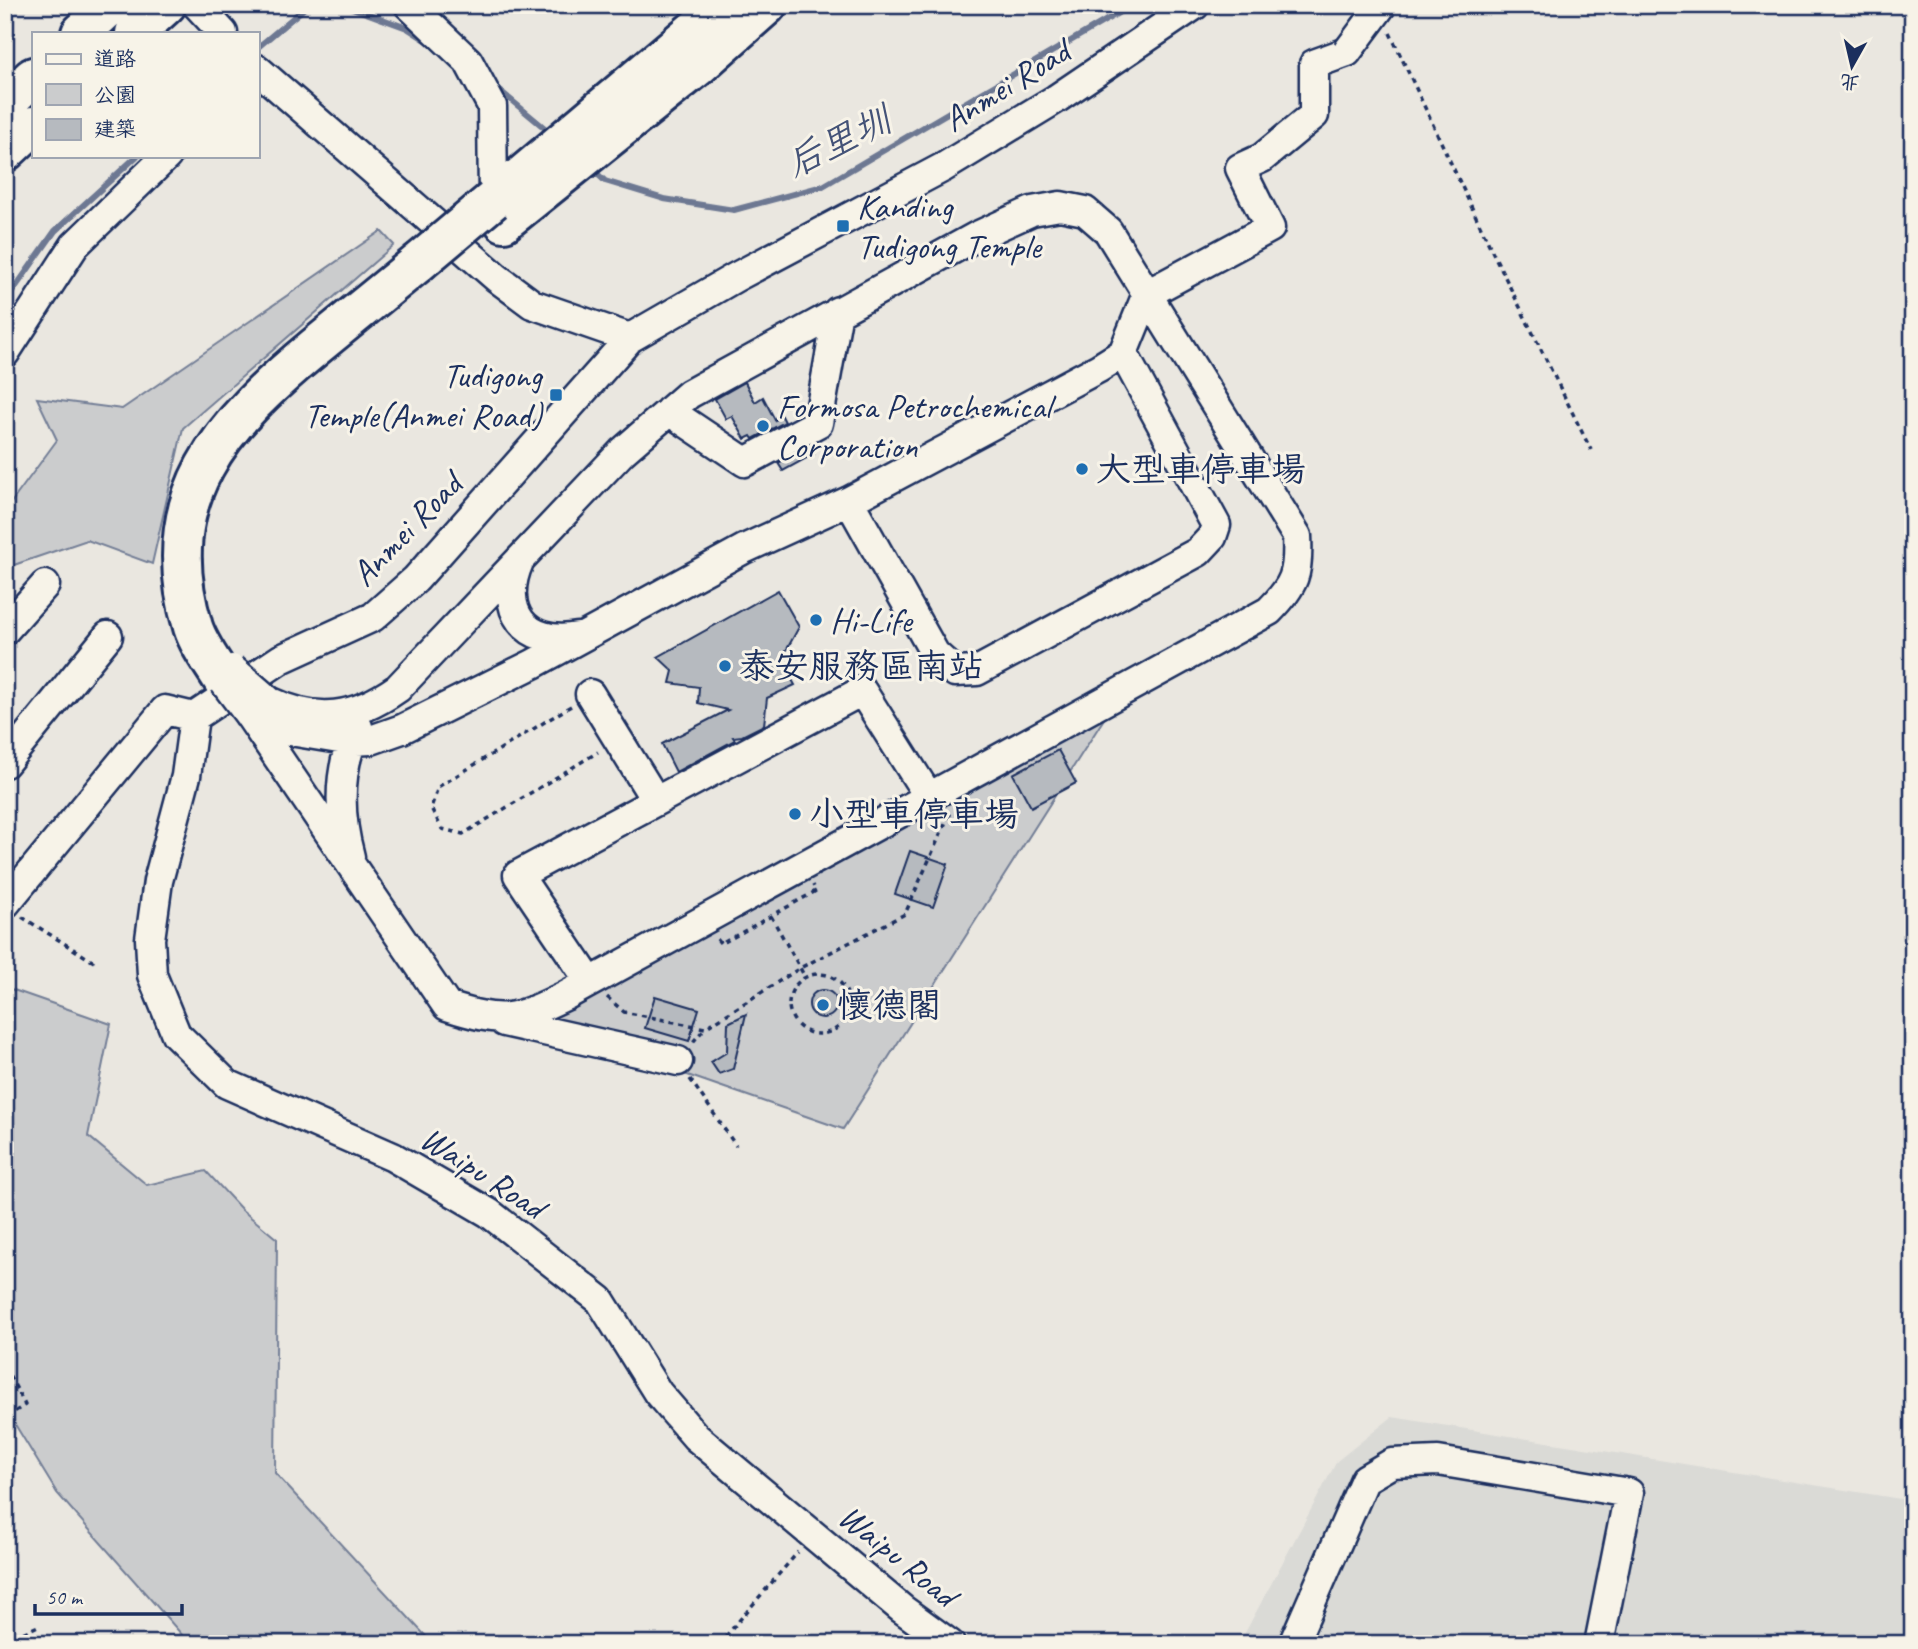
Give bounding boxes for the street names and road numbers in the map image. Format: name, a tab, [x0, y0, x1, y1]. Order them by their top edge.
street label: Anmei Road	[935, 26, 1082, 142]
street label: Anmei Road	[341, 459, 475, 596]
street label: Waipu Road	[412, 1116, 558, 1232]
street label: Waipu Road	[829, 1494, 970, 1620]

